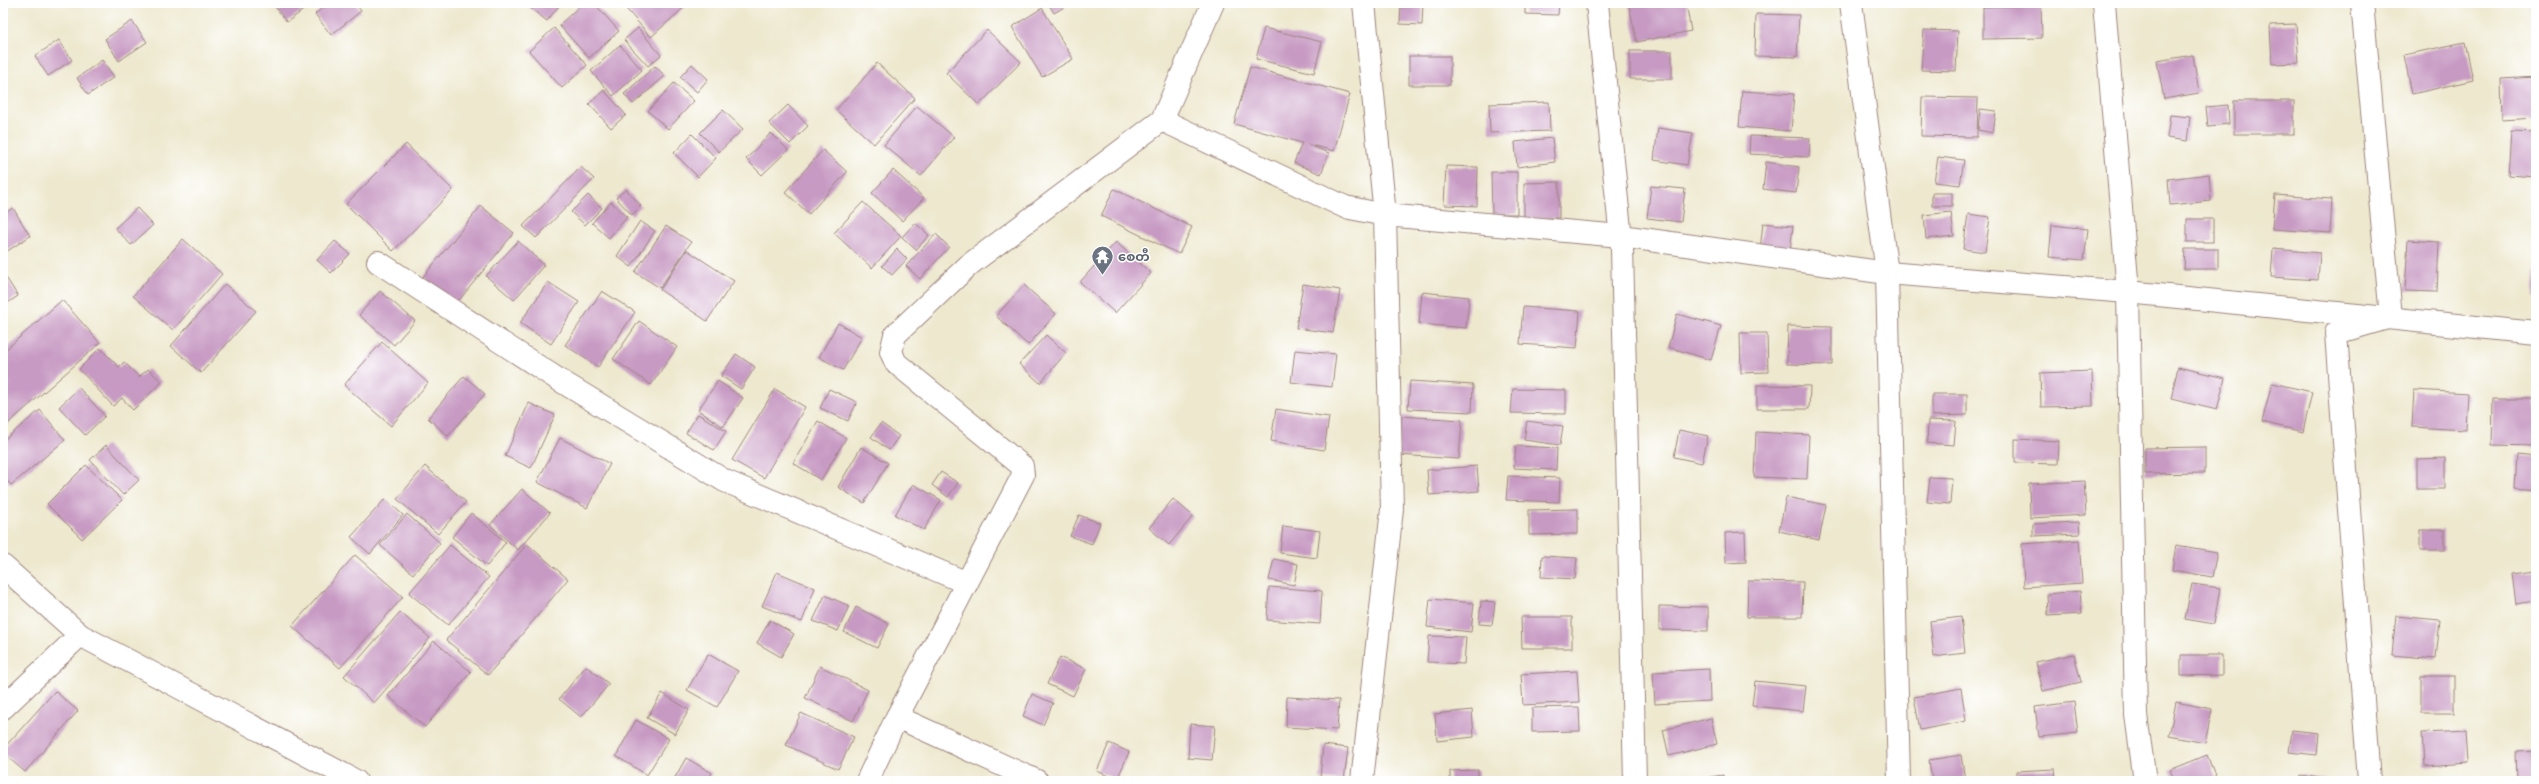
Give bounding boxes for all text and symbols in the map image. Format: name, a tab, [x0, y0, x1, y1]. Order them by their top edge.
temple icon: စေတီ	[1089, 243, 1115, 276]
place label: စေတီ	[1118, 248, 1150, 265]

